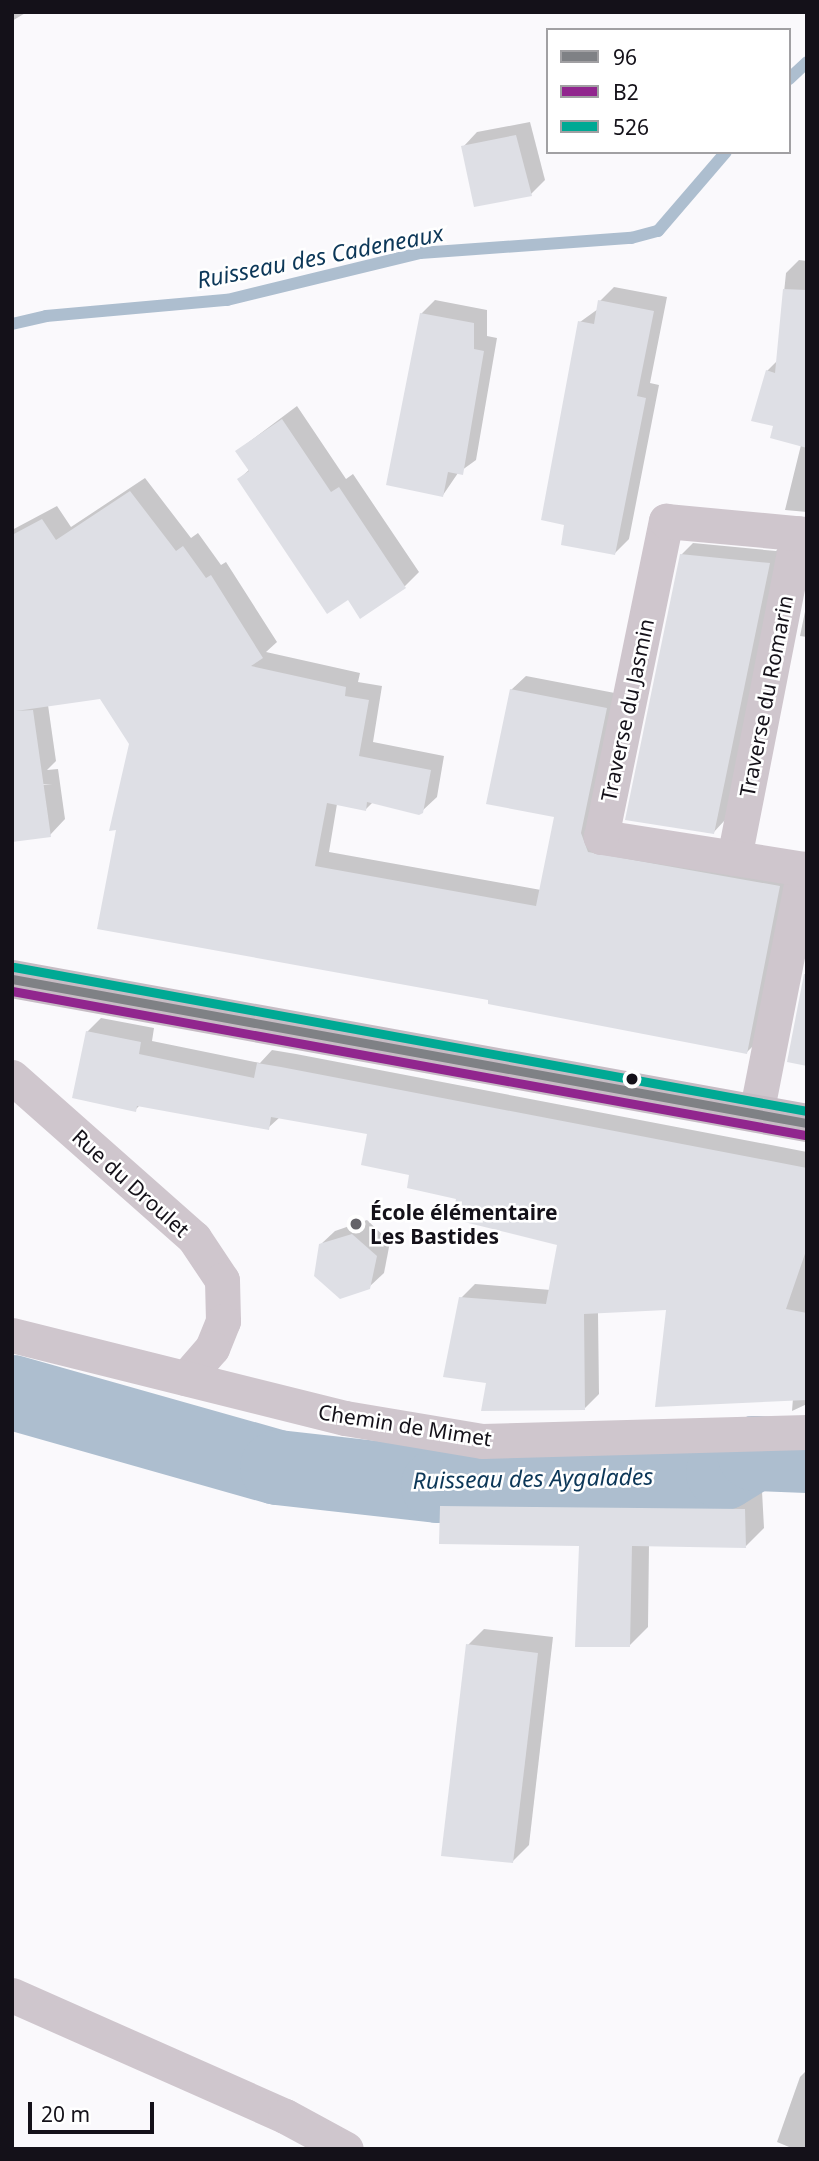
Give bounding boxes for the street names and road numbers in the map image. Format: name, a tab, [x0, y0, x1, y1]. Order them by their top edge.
street label: Traverse du Romarin	[734, 593, 798, 799]
street label: Traverse du Jasmin	[595, 616, 659, 804]
street label: Rue du Droulet	[67, 1124, 195, 1242]
street label: Chemin de Mimet	[316, 1399, 494, 1451]

